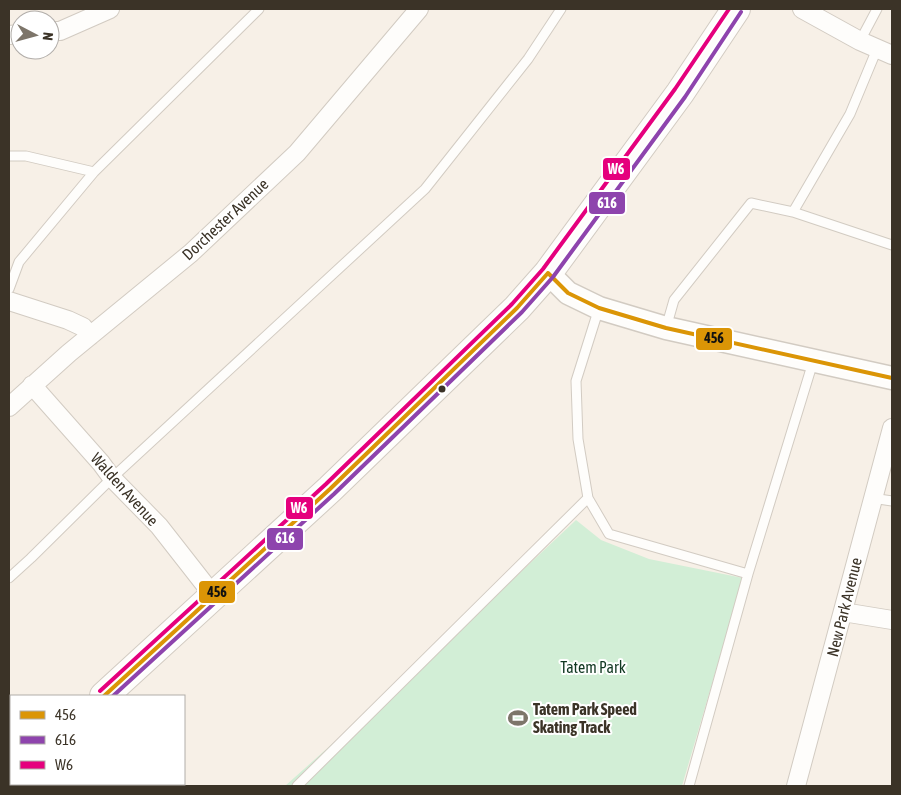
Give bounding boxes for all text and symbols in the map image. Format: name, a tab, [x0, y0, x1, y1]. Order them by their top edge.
north arrow	[10, 10, 60, 60]
text: N	[40, 31, 56, 41]
line badge: W6	[602, 157, 631, 181]
text: W6	[607, 161, 625, 177]
street label: Dorchester Avenue	[178, 175, 272, 263]
line badge: 616	[588, 191, 626, 215]
text: 616	[597, 195, 617, 211]
line badge: 456	[695, 327, 733, 351]
text: 456	[703, 330, 724, 346]
unlabelled marker	[437, 384, 447, 394]
street label: Walden Avenue	[88, 449, 162, 529]
line badge: W6	[285, 496, 314, 520]
text: W6	[290, 500, 308, 516]
line badge: 616	[266, 527, 304, 551]
text: 616	[275, 530, 295, 546]
street label: New Park Avenue	[823, 556, 865, 658]
line badge: 456	[198, 580, 236, 604]
text: 456	[206, 584, 227, 600]
park label: Tatem Park	[560, 658, 626, 676]
legend	[10, 695, 185, 785]
place label: Tatem Park Speed Skating Track	[533, 700, 637, 736]
text: 456	[55, 706, 76, 723]
sports icon: Tatem Park Speed Skating Track	[507, 707, 529, 729]
text: 616	[55, 731, 76, 748]
text: W6	[55, 756, 73, 773]

